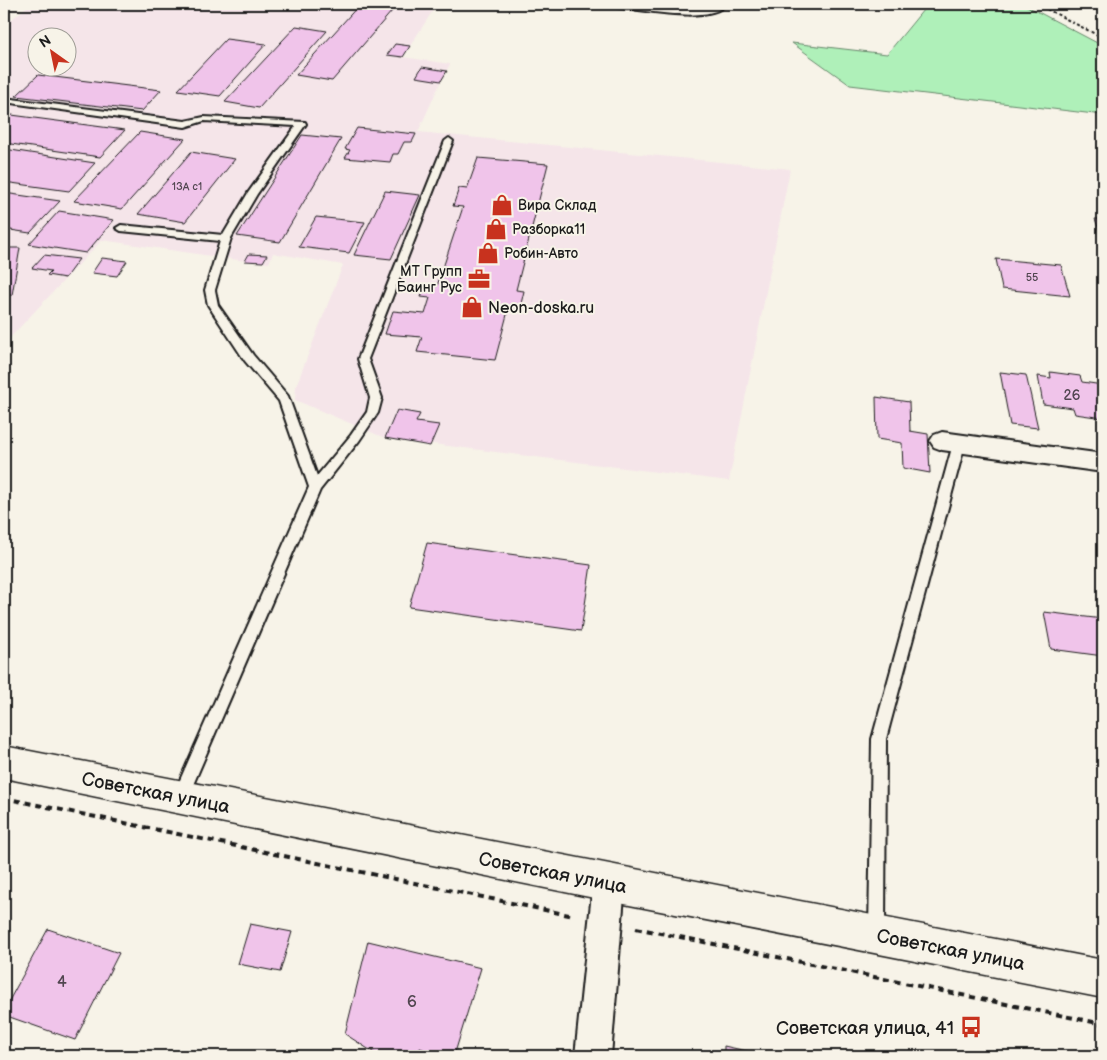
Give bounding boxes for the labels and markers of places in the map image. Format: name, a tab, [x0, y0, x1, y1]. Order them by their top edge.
shop icon: Вира Склад	[489, 192, 515, 218]
place label: Вира Склад	[518, 197, 597, 214]
shop icon: Разборка11	[483, 216, 509, 242]
place label: Разборка11	[512, 221, 585, 238]
shop icon: Робин-Авто	[475, 240, 501, 266]
place label: Робин-Авто	[504, 245, 578, 262]
place label: МТ Групп Баинг Рус	[397, 263, 462, 296]
office icon: МТ Групп Баинг Рус	[466, 266, 492, 292]
shop icon: Neon-doska.ru	[459, 294, 485, 320]
place label: Neon-doska.ru	[488, 299, 594, 318]
bus stop icon: Советская улица, 41	[958, 1014, 984, 1040]
place label: Советская улица, 41	[776, 1017, 954, 1040]

